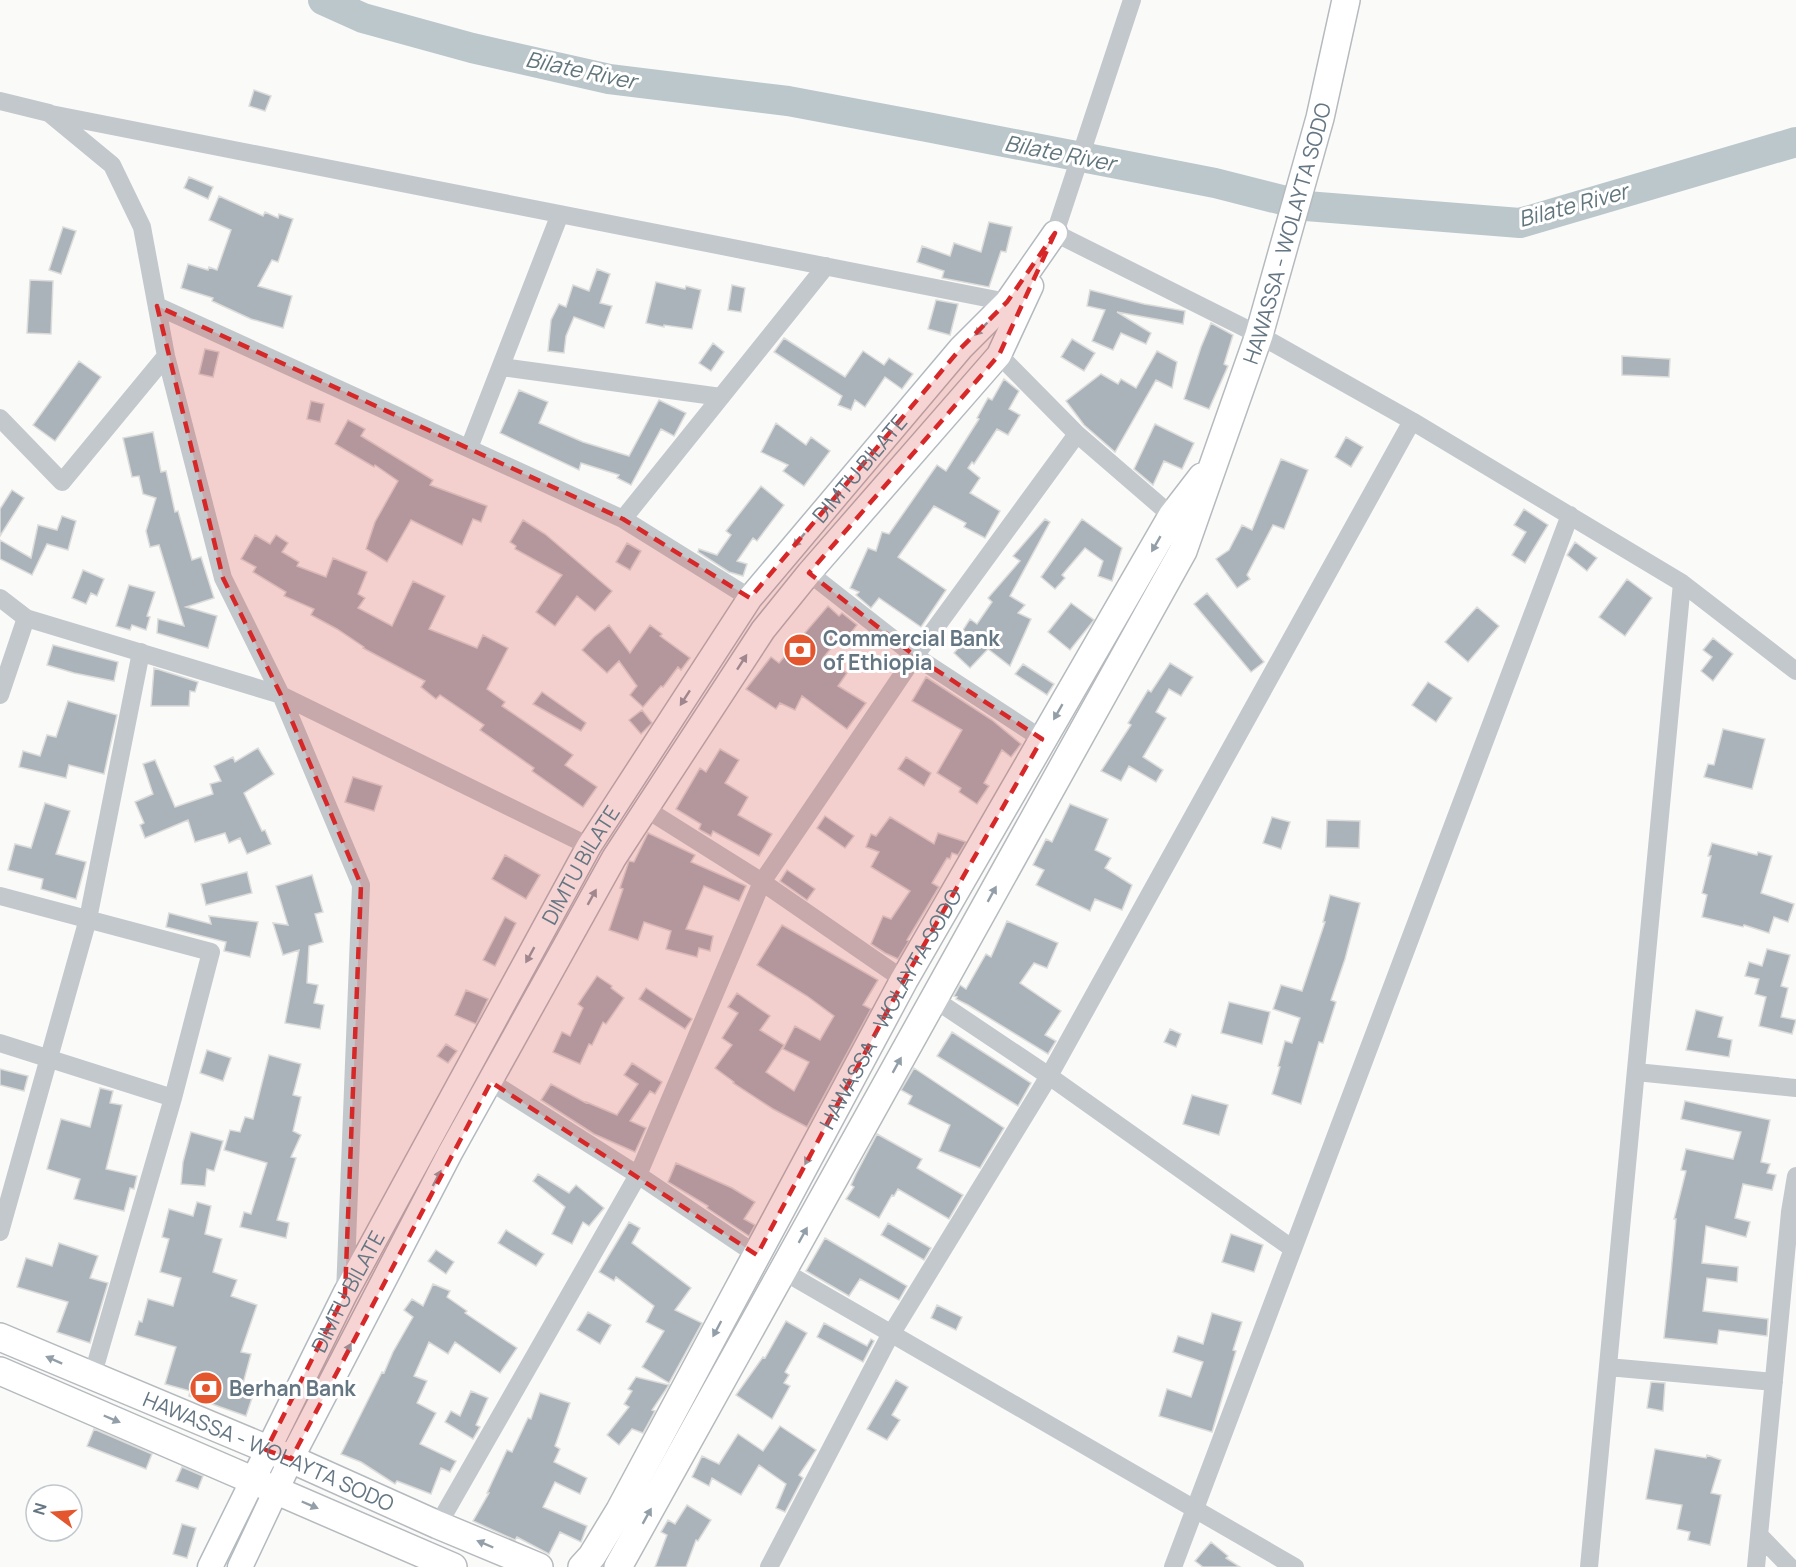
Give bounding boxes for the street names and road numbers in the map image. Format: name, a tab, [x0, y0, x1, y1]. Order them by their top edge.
street label: HAWASSA - WOLAYTA SODO	[1236, 100, 1337, 368]
street label: DIMTU BILATE	[806, 408, 913, 528]
street label: DIMTU BILATE	[535, 800, 626, 929]
street label: HAWASSA - WOLAYTA SODO	[813, 884, 968, 1134]
street label: DIMTU BILATE	[304, 1226, 391, 1357]
street label: HAWASSA - WOLAYTA SODO	[139, 1385, 399, 1518]

